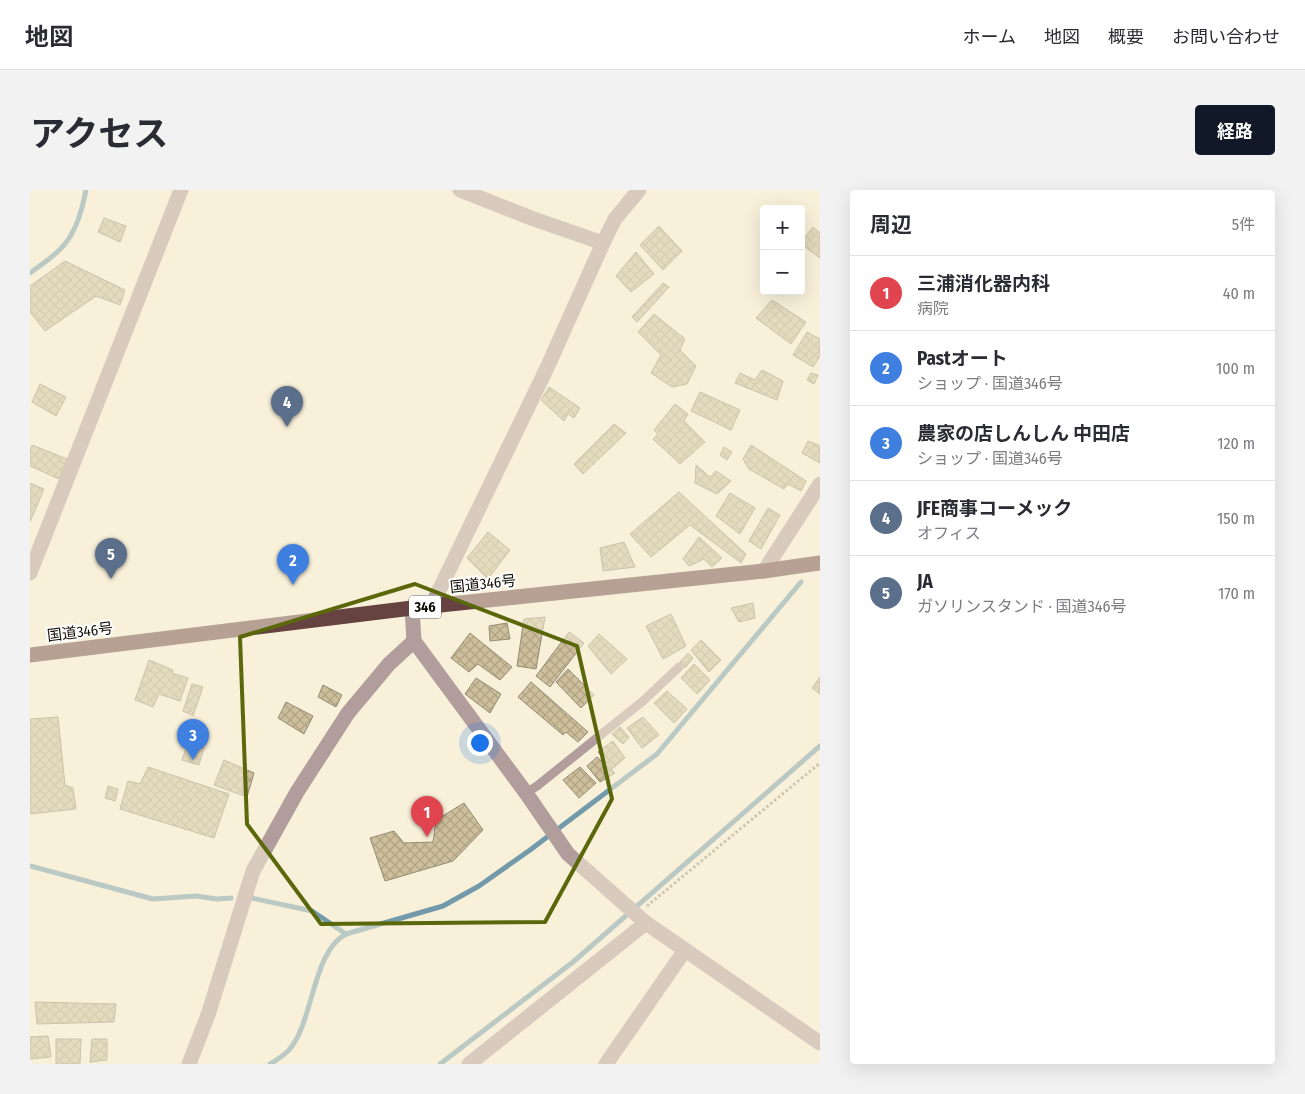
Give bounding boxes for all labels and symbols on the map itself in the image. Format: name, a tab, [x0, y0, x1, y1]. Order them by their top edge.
pin: 4	[271, 386, 303, 427]
pin: 5	[95, 538, 127, 579]
pin: 2	[277, 544, 309, 585]
street label: 国道346号	[449, 572, 517, 596]
road number: 346	[409, 596, 441, 618]
street label: 国道346号	[46, 619, 114, 645]
pin: 3	[177, 719, 209, 760]
your location	[467, 730, 493, 756]
pin: 1	[411, 796, 443, 837]

